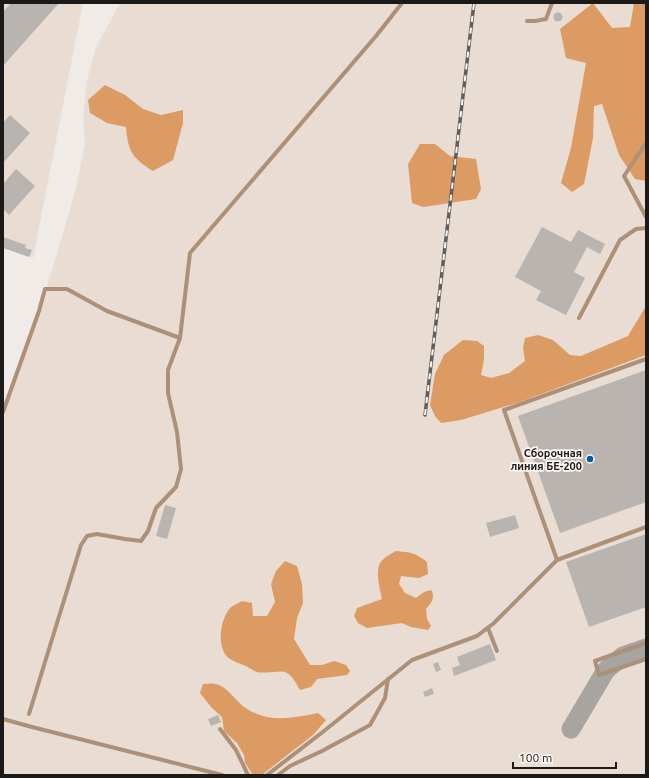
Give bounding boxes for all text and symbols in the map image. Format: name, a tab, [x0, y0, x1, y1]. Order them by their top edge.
place label: Сборочная линия БЕ-200	[511, 447, 582, 472]
marker: Сборочная линия БЕ-200	[585, 454, 595, 464]
scale bar	[513, 744, 616, 770]
text: 100 m	[519, 751, 552, 764]

